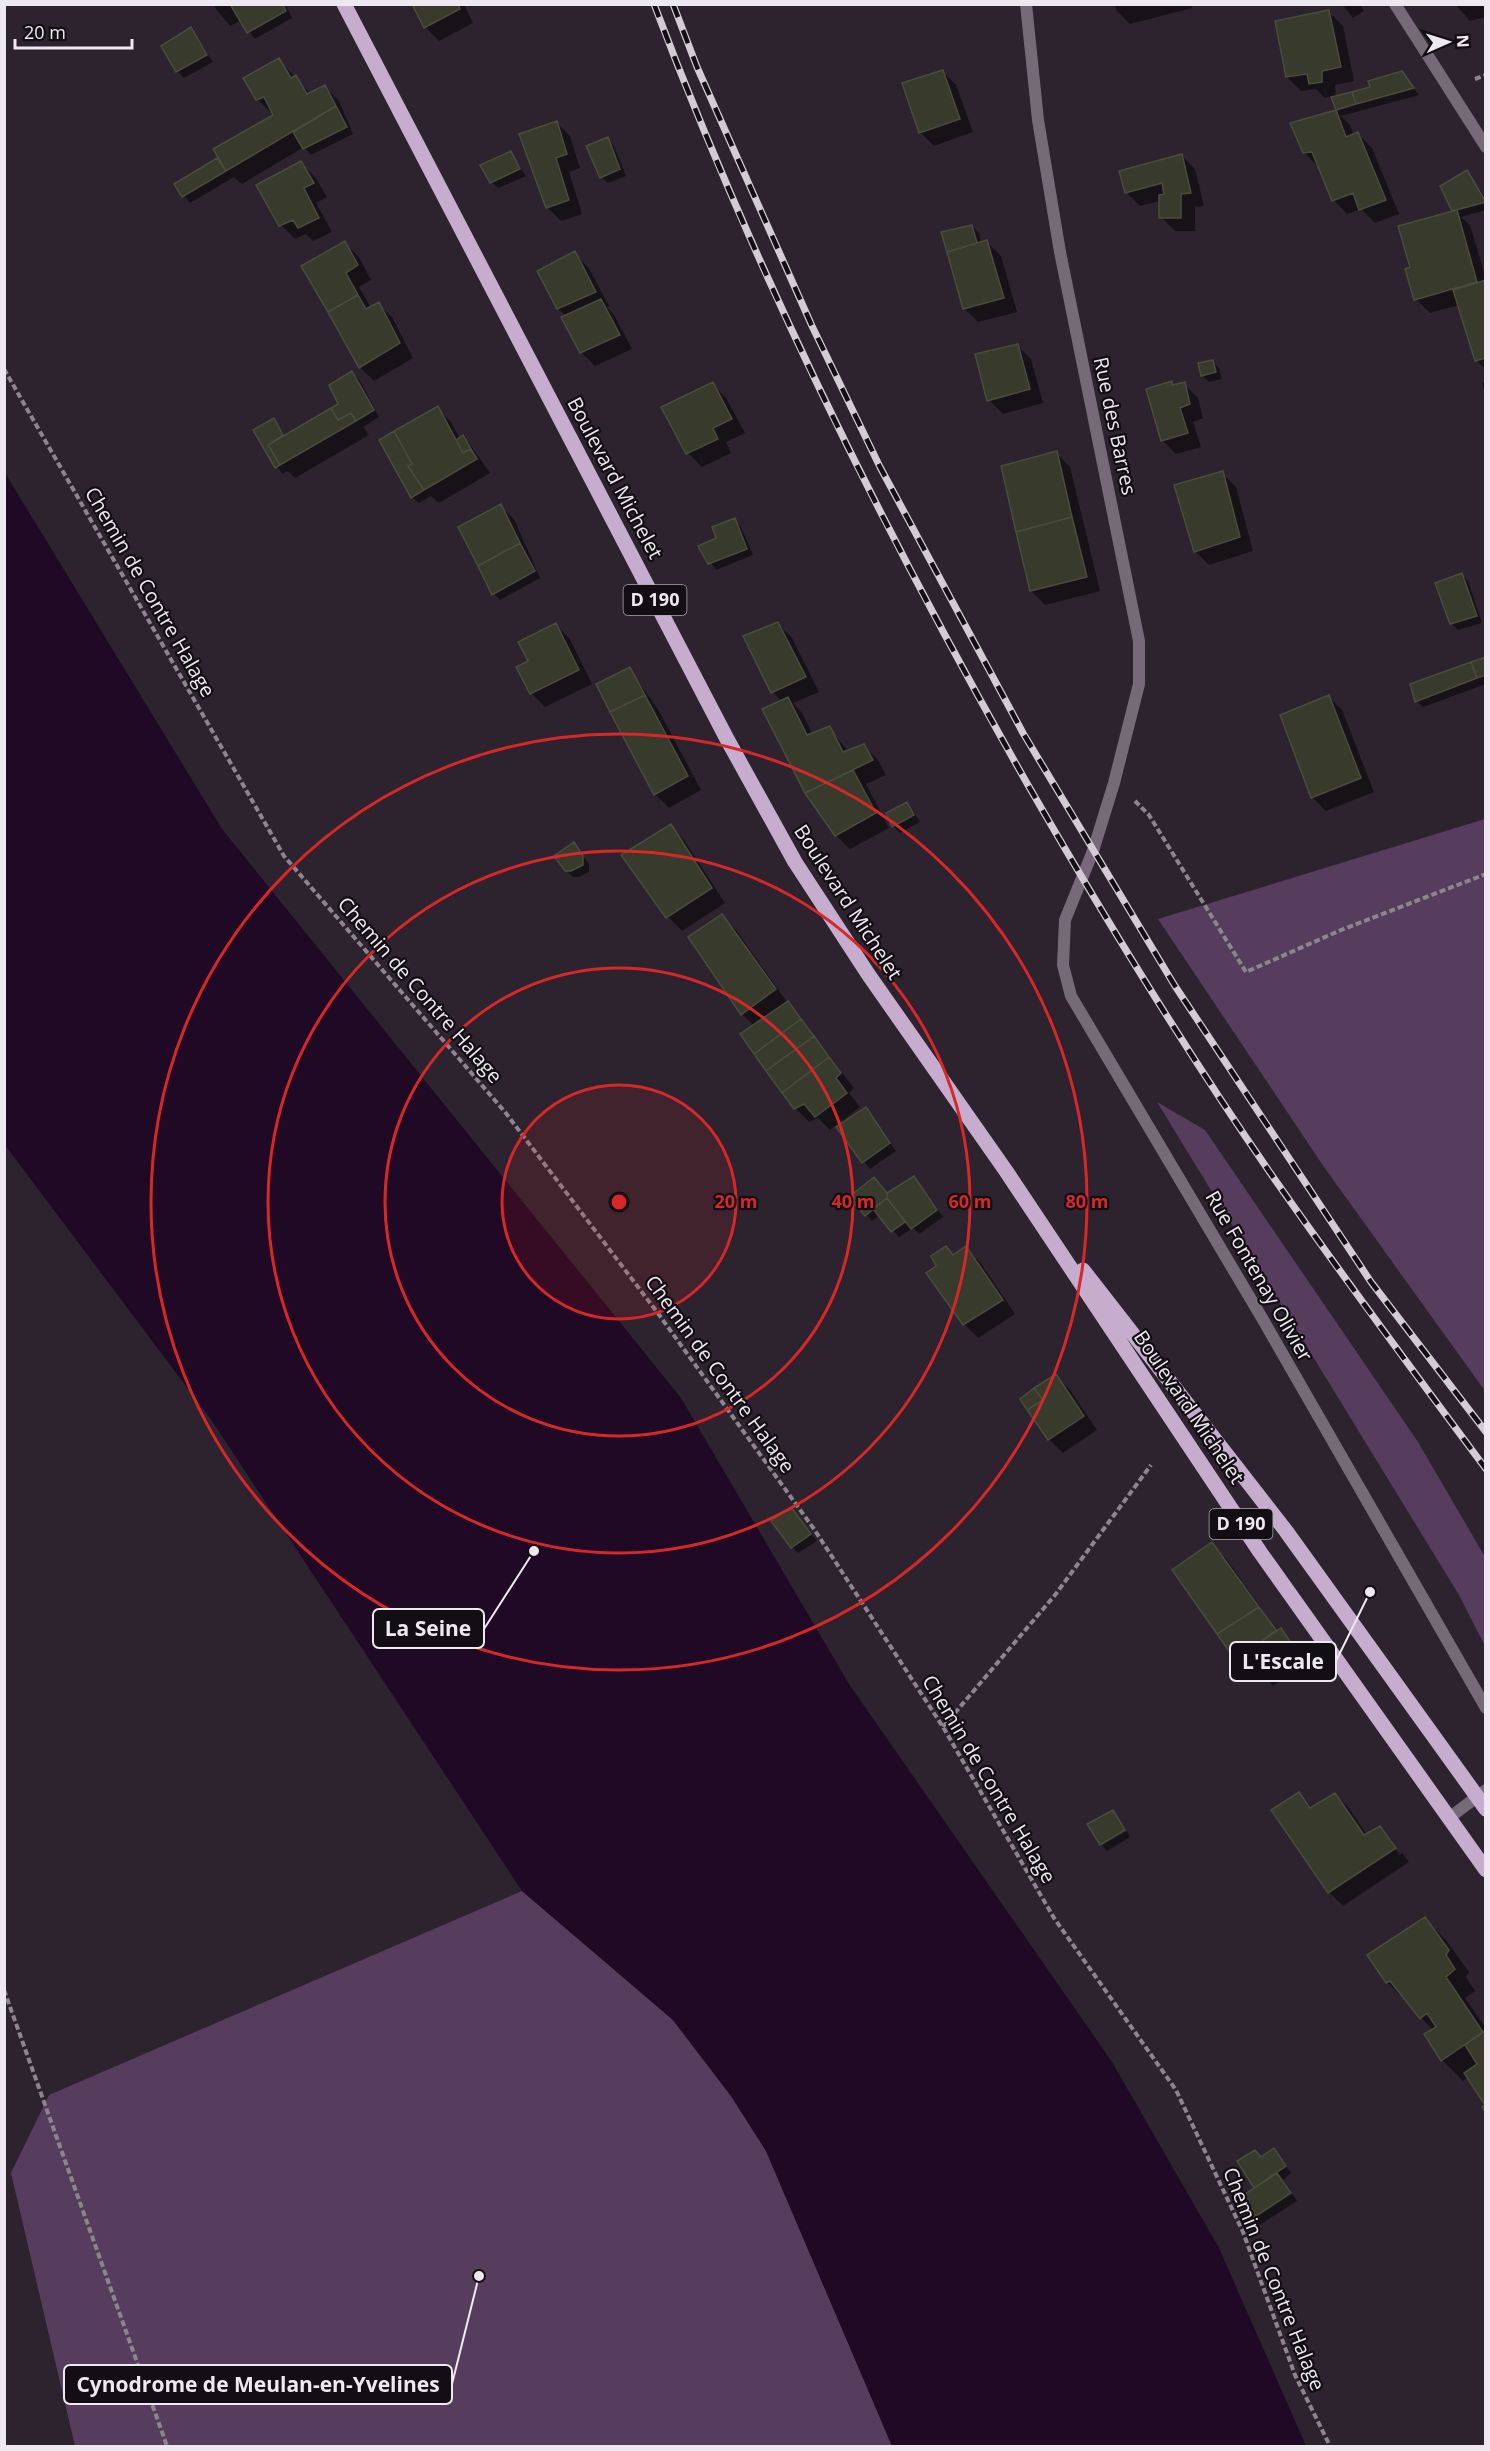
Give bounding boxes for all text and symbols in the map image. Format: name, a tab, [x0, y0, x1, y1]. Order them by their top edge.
scale bar	[15, 12, 132, 50]
north arrow	[1418, 12, 1478, 72]
text: 20 m	[24, 20, 66, 44]
text: N	[1452, 34, 1474, 48]
street label: Rue des Barres	[1088, 354, 1143, 497]
street label: Boulevard Michelet	[561, 392, 670, 563]
street label: Chemin de Contre Halage	[79, 482, 222, 702]
road number: D 190	[624, 585, 686, 615]
street label: Boulevard Michelet	[788, 819, 909, 984]
street label: Chemin de Contre Halage	[332, 891, 509, 1089]
street label: Rue Fontenay Olivier	[1200, 1186, 1319, 1366]
text: 20 m	[715, 1189, 757, 1213]
text: 40 m	[832, 1189, 874, 1213]
text: 60 m	[949, 1189, 991, 1213]
text: 80 m	[1066, 1189, 1108, 1213]
centre of rings	[609, 1192, 629, 1212]
street label: Chemin de Contre Halage	[639, 1269, 801, 1478]
street label: Boulevard Michelet	[1128, 1325, 1251, 1489]
road number: D 190	[1210, 1509, 1272, 1539]
callout: La Seine	[373, 1609, 484, 1648]
text: La Seine	[385, 1614, 471, 1642]
callout: L'Escale	[1230, 1642, 1336, 1681]
text: L'Escale	[1242, 1647, 1324, 1675]
street label: Chemin de Contre Halage	[916, 1670, 1062, 1888]
street label: Chemin de Contre Halage	[1217, 2163, 1332, 2394]
callout: Cynodrome de Meulan-en-Yvelines	[64, 2365, 452, 2404]
text: Cynodrome de Meulan-en-Yvelines	[76, 2370, 440, 2398]

